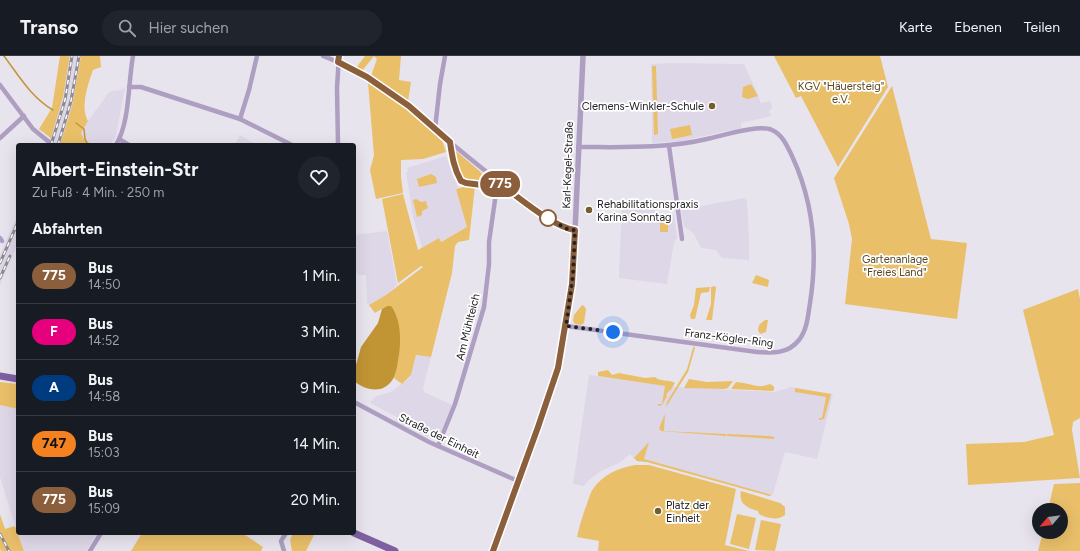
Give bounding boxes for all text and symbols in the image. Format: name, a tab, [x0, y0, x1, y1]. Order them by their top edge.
search box	[102, 10, 382, 46]
text: Transo	[20, 16, 78, 39]
icon: search	[116, 17, 138, 39]
text: Hier suchen	[148, 19, 229, 37]
text: Karte	[899, 19, 932, 36]
text: Ebenen	[954, 19, 1002, 36]
text: Teilen	[1024, 19, 1060, 36]
park label: KGV "Häuersteig" e.V.	[798, 80, 884, 106]
place label: Clemens-Winkler-Schule	[582, 100, 704, 113]
marker: Clemens-Winkler-Schule	[707, 101, 717, 111]
street label: Karl-Kegel-Straße	[560, 121, 576, 209]
button: heart	[298, 156, 340, 198]
text: Albert-Einstein-Str	[32, 158, 198, 181]
line badge: 775	[477, 171, 523, 197]
text: 775	[488, 175, 512, 192]
text: Zu Fuß · 4 Min. · 250 m	[32, 185, 164, 200]
place label: Rehabilitationspraxis Karina Sonntag	[597, 198, 698, 224]
marker: Rehabilitationspraxis Karina Sonntag	[584, 205, 594, 215]
unlabelled marker	[539, 209, 557, 227]
text: Abfahrten	[32, 220, 102, 238]
park label: Gartenanlage "Freies Land"	[862, 253, 928, 279]
text: Bus	[88, 259, 113, 277]
text: 775	[42, 267, 66, 284]
text: 1 Min.	[302, 267, 340, 285]
text: 14:50	[88, 277, 121, 292]
street label: Am Mühlteich	[453, 292, 483, 362]
text: Bus	[88, 315, 113, 333]
your location	[603, 322, 623, 342]
text: F	[50, 323, 58, 340]
text: 3 Min.	[300, 323, 340, 341]
street label: Franz-Kögler-Ring	[684, 326, 774, 350]
text: 14:52	[88, 333, 119, 348]
text: Bus	[88, 371, 113, 389]
text: A	[49, 379, 59, 396]
text: 9 Min.	[300, 379, 340, 397]
text: 14:58	[88, 389, 120, 404]
street label: Straße der Einheit	[397, 411, 481, 461]
text: Bus	[88, 427, 113, 445]
text: 747	[42, 435, 66, 452]
text: 14 Min.	[293, 435, 340, 453]
text: 15:03	[88, 445, 120, 460]
text: Bus	[88, 483, 113, 501]
text: 775	[42, 491, 66, 508]
text: 20 Min.	[291, 491, 340, 509]
place label: Platz der Einheit	[666, 499, 709, 525]
text: 15:09	[88, 501, 120, 516]
north arrow	[1032, 503, 1068, 539]
map controls	[1032, 503, 1068, 539]
marker: Platz der Einheit	[653, 506, 663, 516]

